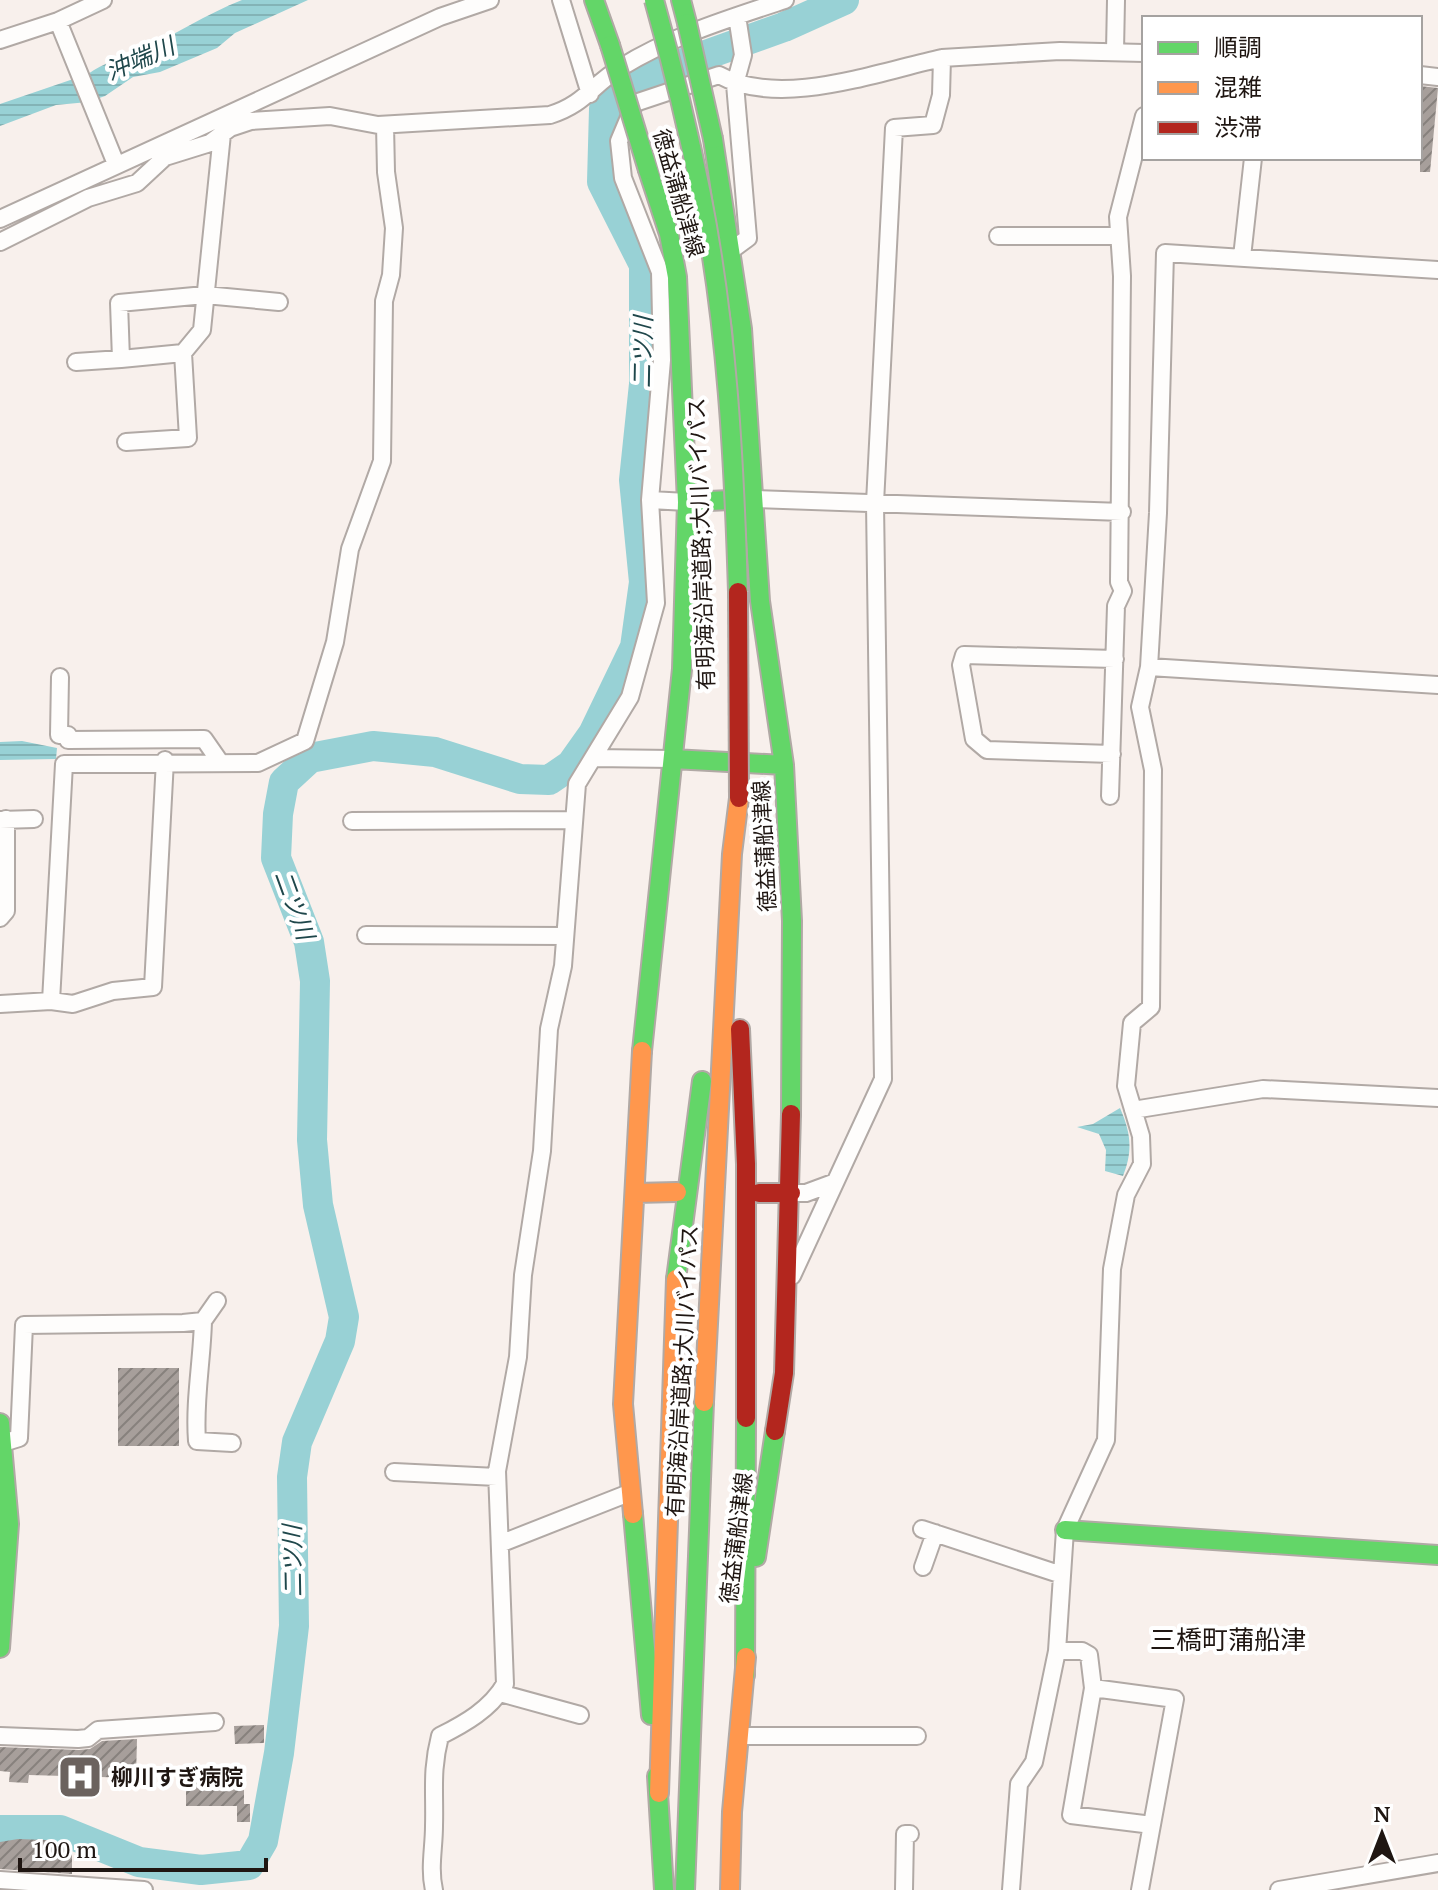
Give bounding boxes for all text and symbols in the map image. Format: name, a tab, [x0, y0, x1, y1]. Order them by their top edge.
legend	[1142, 16, 1422, 160]
water label: 沖端川	[100, 28, 182, 87]
text: 順調	[1214, 31, 1262, 63]
text: 混雑	[1214, 71, 1262, 103]
text: 渋滞	[1214, 111, 1262, 143]
street label: 徳益蒲船津線	[647, 125, 712, 260]
water label: 二ツ川	[625, 313, 659, 388]
street label: 有明海沿岸道路;大川バイパス	[681, 397, 720, 691]
street label: 徳益蒲船津線	[746, 779, 781, 913]
water label: 二ツ川	[268, 865, 323, 947]
street label: 有明海沿岸道路;大川バイパス	[659, 1224, 704, 1518]
street label: 徳益蒲船津線	[713, 1471, 758, 1605]
water label: 二ツ川	[275, 1522, 309, 1597]
district label: 三橋町蒲船津	[1150, 1622, 1306, 1656]
hospital icon: 柳川すぎ病院	[56, 1753, 104, 1801]
place label: 柳川すぎ病院	[111, 1762, 243, 1791]
north arrow	[1342, 1794, 1422, 1874]
text: N	[1374, 1799, 1391, 1828]
scale bar	[20, 1822, 266, 1872]
text: 100 m	[32, 1833, 97, 1865]

